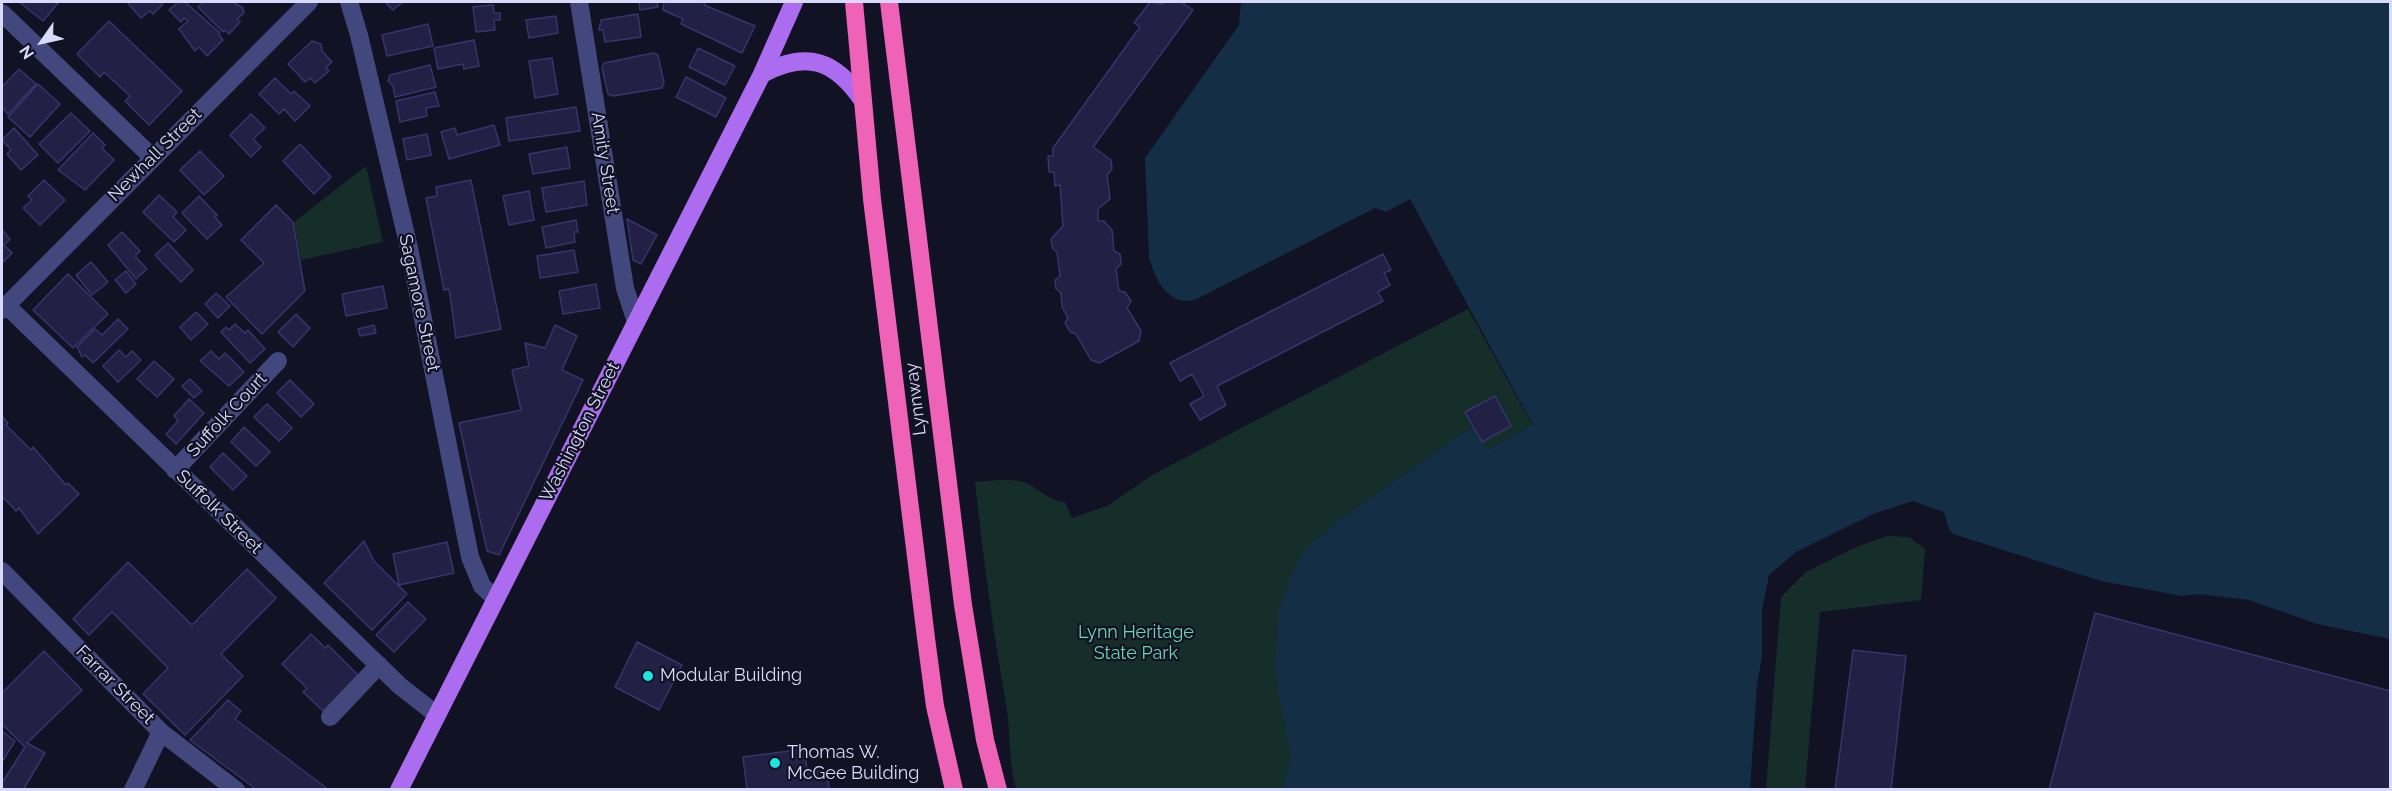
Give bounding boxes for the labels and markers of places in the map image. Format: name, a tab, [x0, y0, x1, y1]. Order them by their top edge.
place label: Modular Building	[660, 665, 802, 687]
marker: Modular Building	[641, 669, 655, 683]
place label: Thomas W. McGee Building	[787, 742, 919, 784]
marker: Thomas W. McGee Building	[768, 756, 782, 770]

